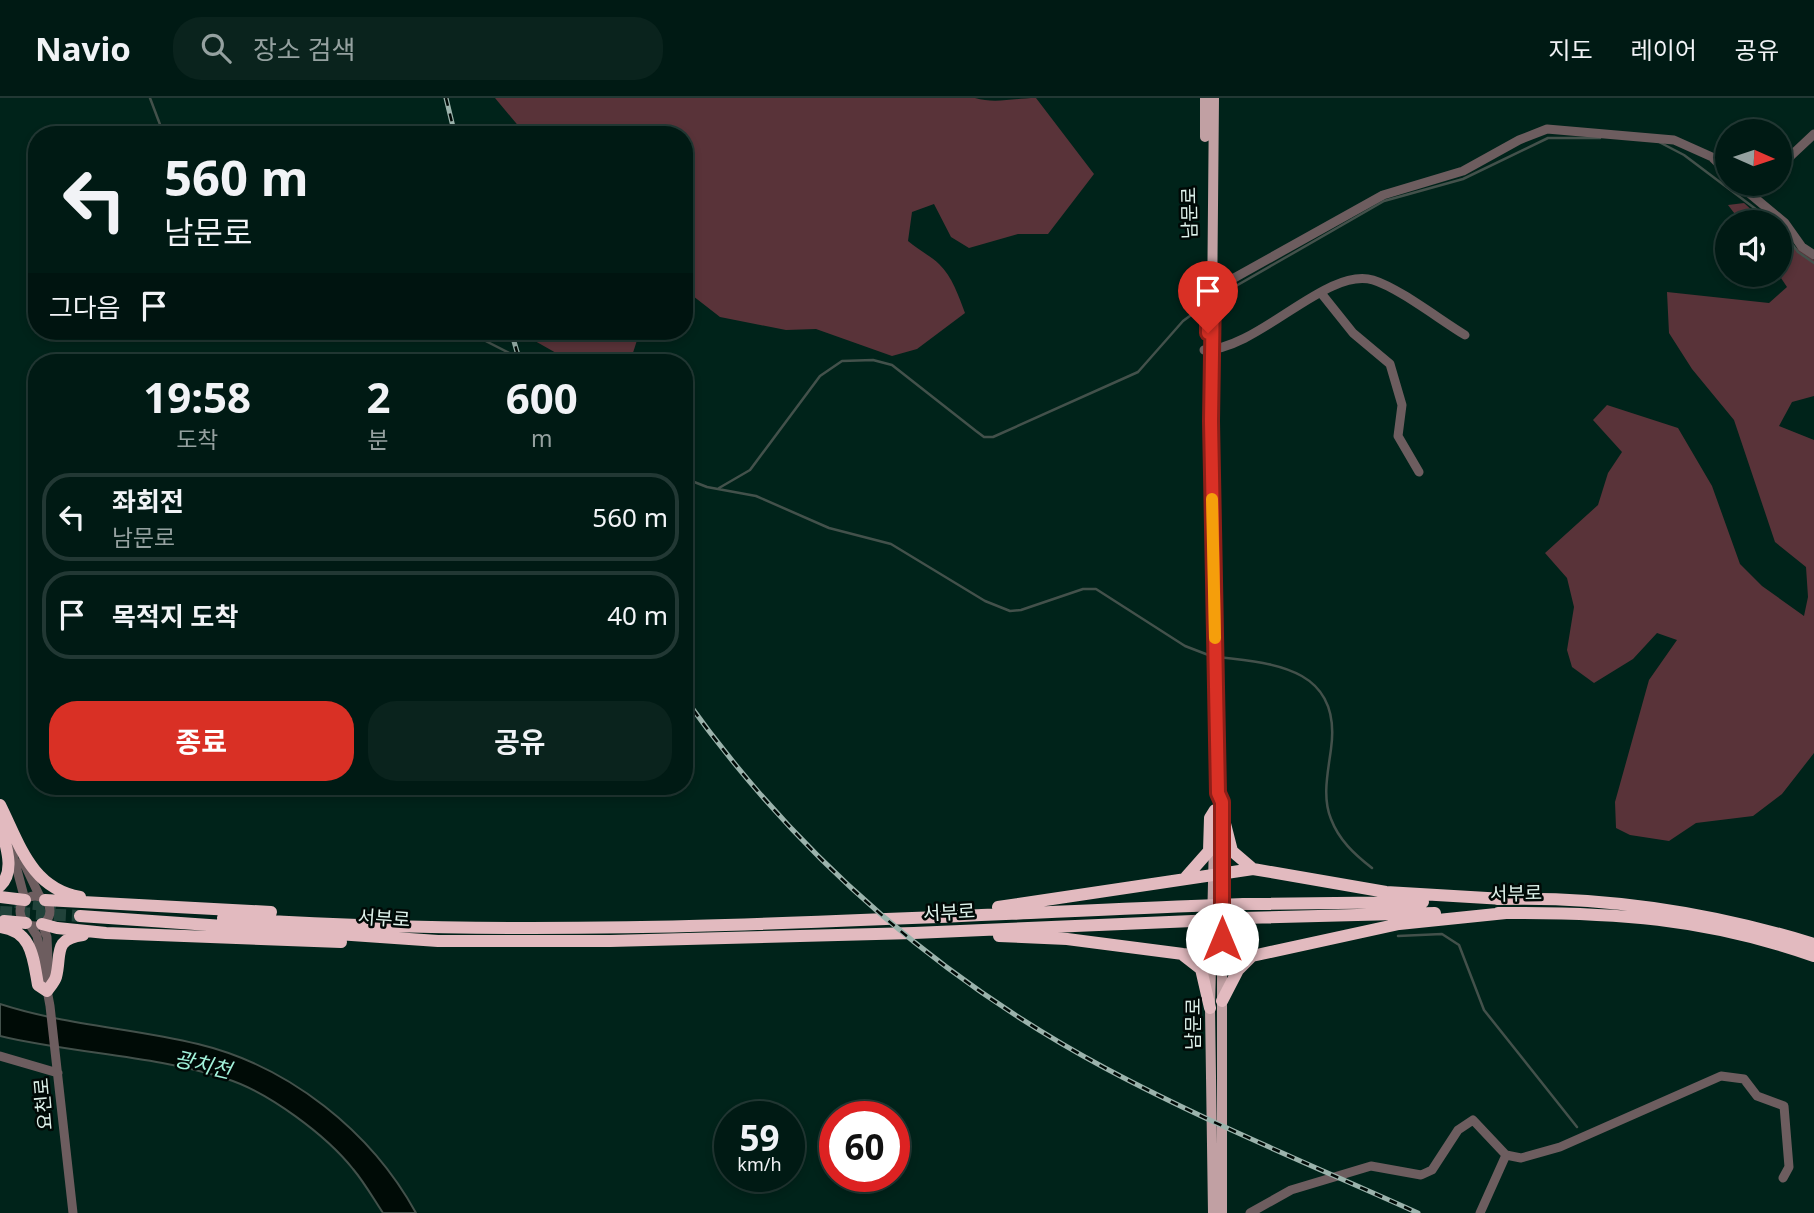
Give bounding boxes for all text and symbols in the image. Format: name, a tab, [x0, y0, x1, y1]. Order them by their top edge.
search box	[173, 17, 663, 80]
text: Navio	[35, 26, 131, 71]
icon: search	[197, 29, 235, 67]
text: 장소 검색	[253, 31, 355, 67]
text: 지도	[1548, 33, 1593, 66]
text: 레이어	[1631, 33, 1697, 66]
text: 공유	[1735, 33, 1779, 66]
north arrow	[1715, 119, 1792, 196]
map controls	[1715, 119, 1792, 287]
text: 560 m	[164, 144, 309, 210]
icon: left	[49, 154, 140, 245]
street label: 남문로	[1176, 187, 1202, 239]
text: 남문로	[164, 210, 252, 253]
button: sound	[1715, 210, 1792, 287]
pin	[1178, 261, 1238, 333]
icon: arrive	[1189, 272, 1227, 310]
icon: arrive	[135, 287, 173, 325]
text: 그다음	[49, 289, 121, 325]
text: 19:58	[143, 368, 251, 425]
text: 2	[366, 368, 390, 425]
text: 600	[506, 369, 578, 426]
text: m	[531, 422, 552, 454]
text: 도착	[176, 423, 218, 455]
text: 분	[368, 423, 389, 455]
text: 좌회전	[112, 483, 184, 519]
icon: left	[53, 498, 91, 536]
text: 560 m	[592, 499, 668, 535]
text: 남문로	[112, 521, 175, 553]
icon: arrive	[53, 596, 91, 634]
text: 40 m	[607, 597, 668, 633]
text: 목적지 도착	[112, 598, 238, 634]
button: 종료	[49, 701, 354, 781]
button: 공유	[368, 701, 672, 781]
street label: 서부로	[1490, 880, 1542, 906]
street label: 서부로	[922, 898, 976, 926]
position arrow	[1185, 902, 1259, 976]
street label: 서부로	[357, 903, 411, 933]
street label: 남문로	[1180, 998, 1206, 1050]
water label: 광치천	[172, 1044, 237, 1085]
street label: 요천로	[28, 1077, 58, 1131]
speed limit sign: 60	[819, 1101, 910, 1192]
text: 59	[739, 1114, 780, 1161]
text: km/h	[737, 1152, 782, 1176]

